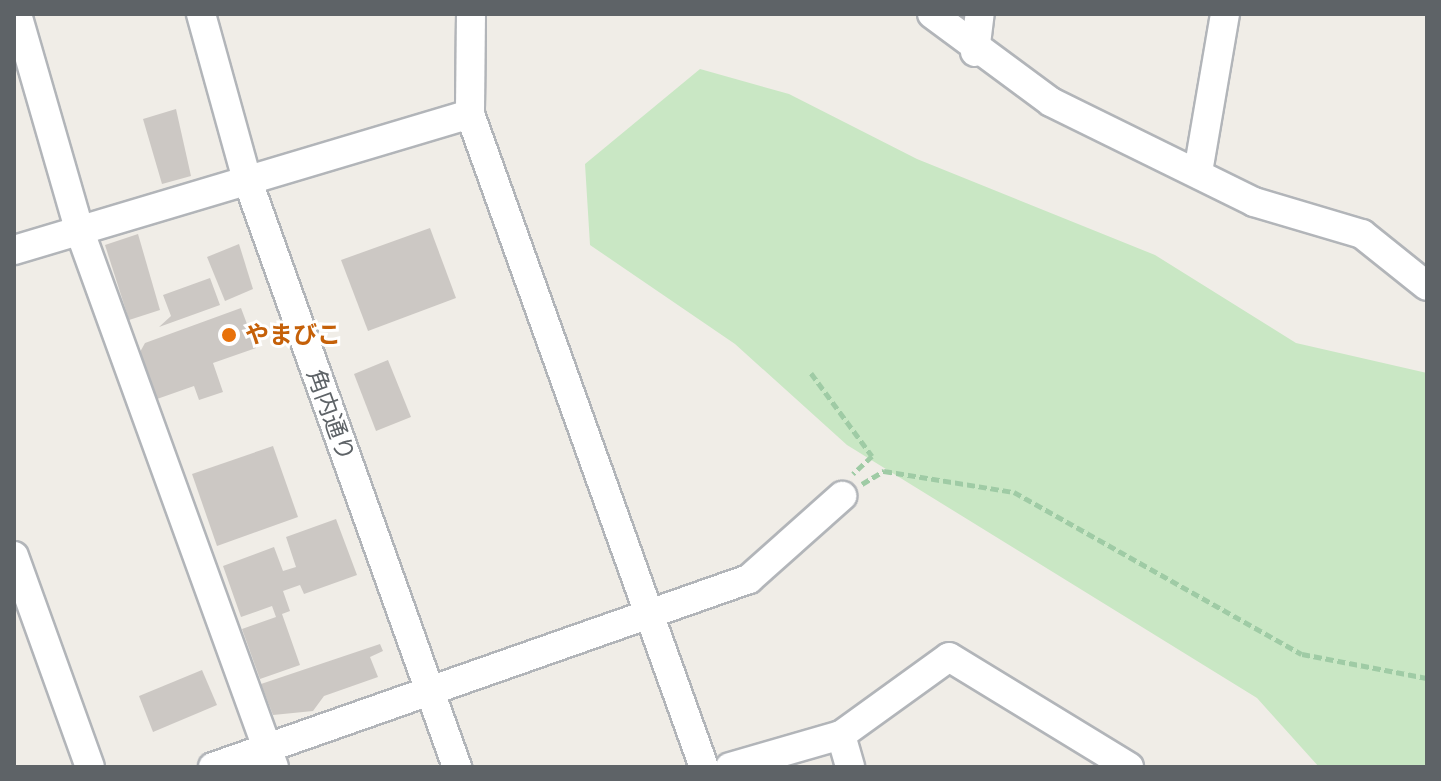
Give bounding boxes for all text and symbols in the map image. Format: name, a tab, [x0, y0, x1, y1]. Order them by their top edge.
place label: やまびこ	[245, 321, 341, 349]
marker: やまびこ	[220, 326, 238, 344]
street label: 角内通り	[301, 365, 361, 465]

